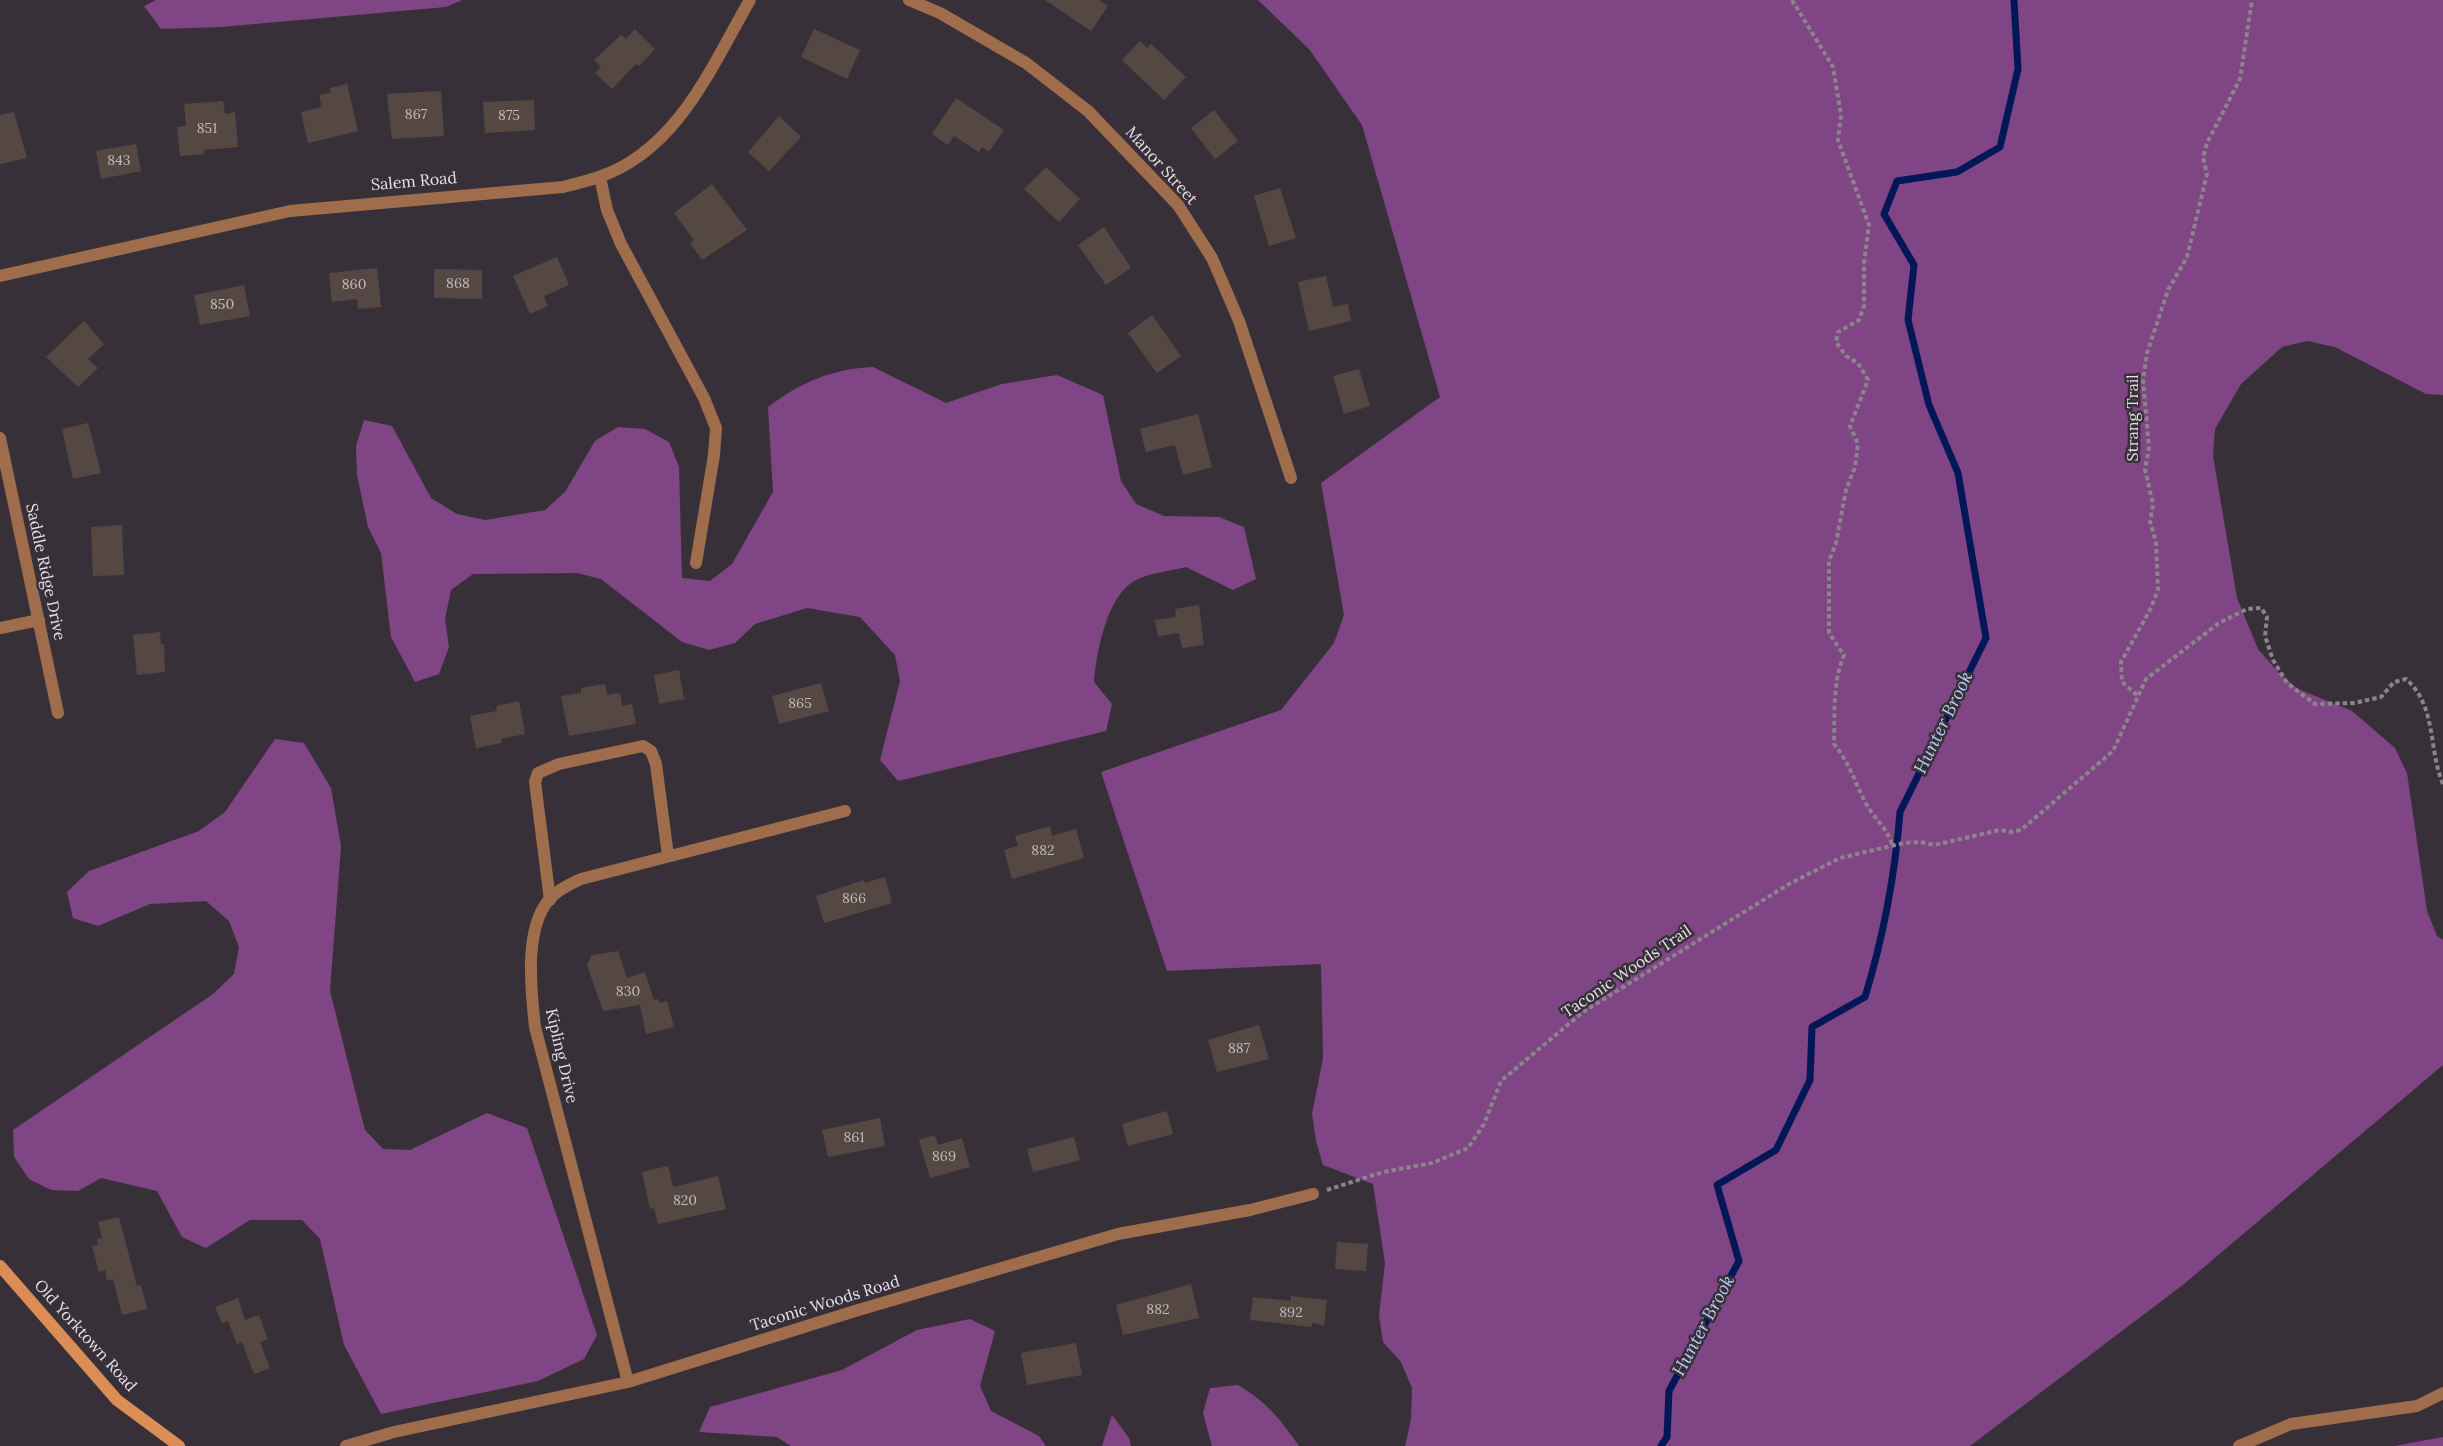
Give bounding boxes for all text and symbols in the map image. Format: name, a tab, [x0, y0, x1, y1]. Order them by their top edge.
house number: 867	[405, 107, 427, 123]
house number: 875	[498, 108, 520, 124]
house number: 851	[197, 121, 217, 137]
street label: Manor Street	[1121, 123, 1201, 209]
house number: 843	[107, 153, 131, 169]
street label: Salem Road	[370, 169, 458, 195]
house number: 868	[446, 276, 470, 292]
house number: 860	[342, 277, 366, 293]
house number: 850	[210, 297, 234, 313]
street label: Strang Trail	[2123, 375, 2143, 461]
street label: Saddle Ridge Drive	[21, 502, 69, 642]
water label: Hunter Brook	[1910, 668, 1978, 778]
house number: 865	[788, 696, 812, 712]
house number: 882	[1031, 843, 1055, 859]
house number: 866	[842, 891, 866, 907]
street label: Taconic Woods Trail	[1559, 922, 1695, 1022]
house number: 830	[616, 984, 640, 1000]
street label: Kipling Drive	[541, 1007, 581, 1105]
house number: 887	[1228, 1041, 1250, 1057]
house number: 861	[843, 1130, 865, 1146]
house number: 869	[932, 1149, 956, 1165]
house number: 820	[673, 1193, 697, 1209]
street label: Taconic Woods Road	[748, 1272, 902, 1336]
water label: Hunter Brook	[1668, 1272, 1740, 1380]
street label: Old Yorktown Road	[30, 1276, 140, 1396]
house number: 882	[1146, 1302, 1170, 1318]
house number: 892	[1279, 1305, 1303, 1321]

